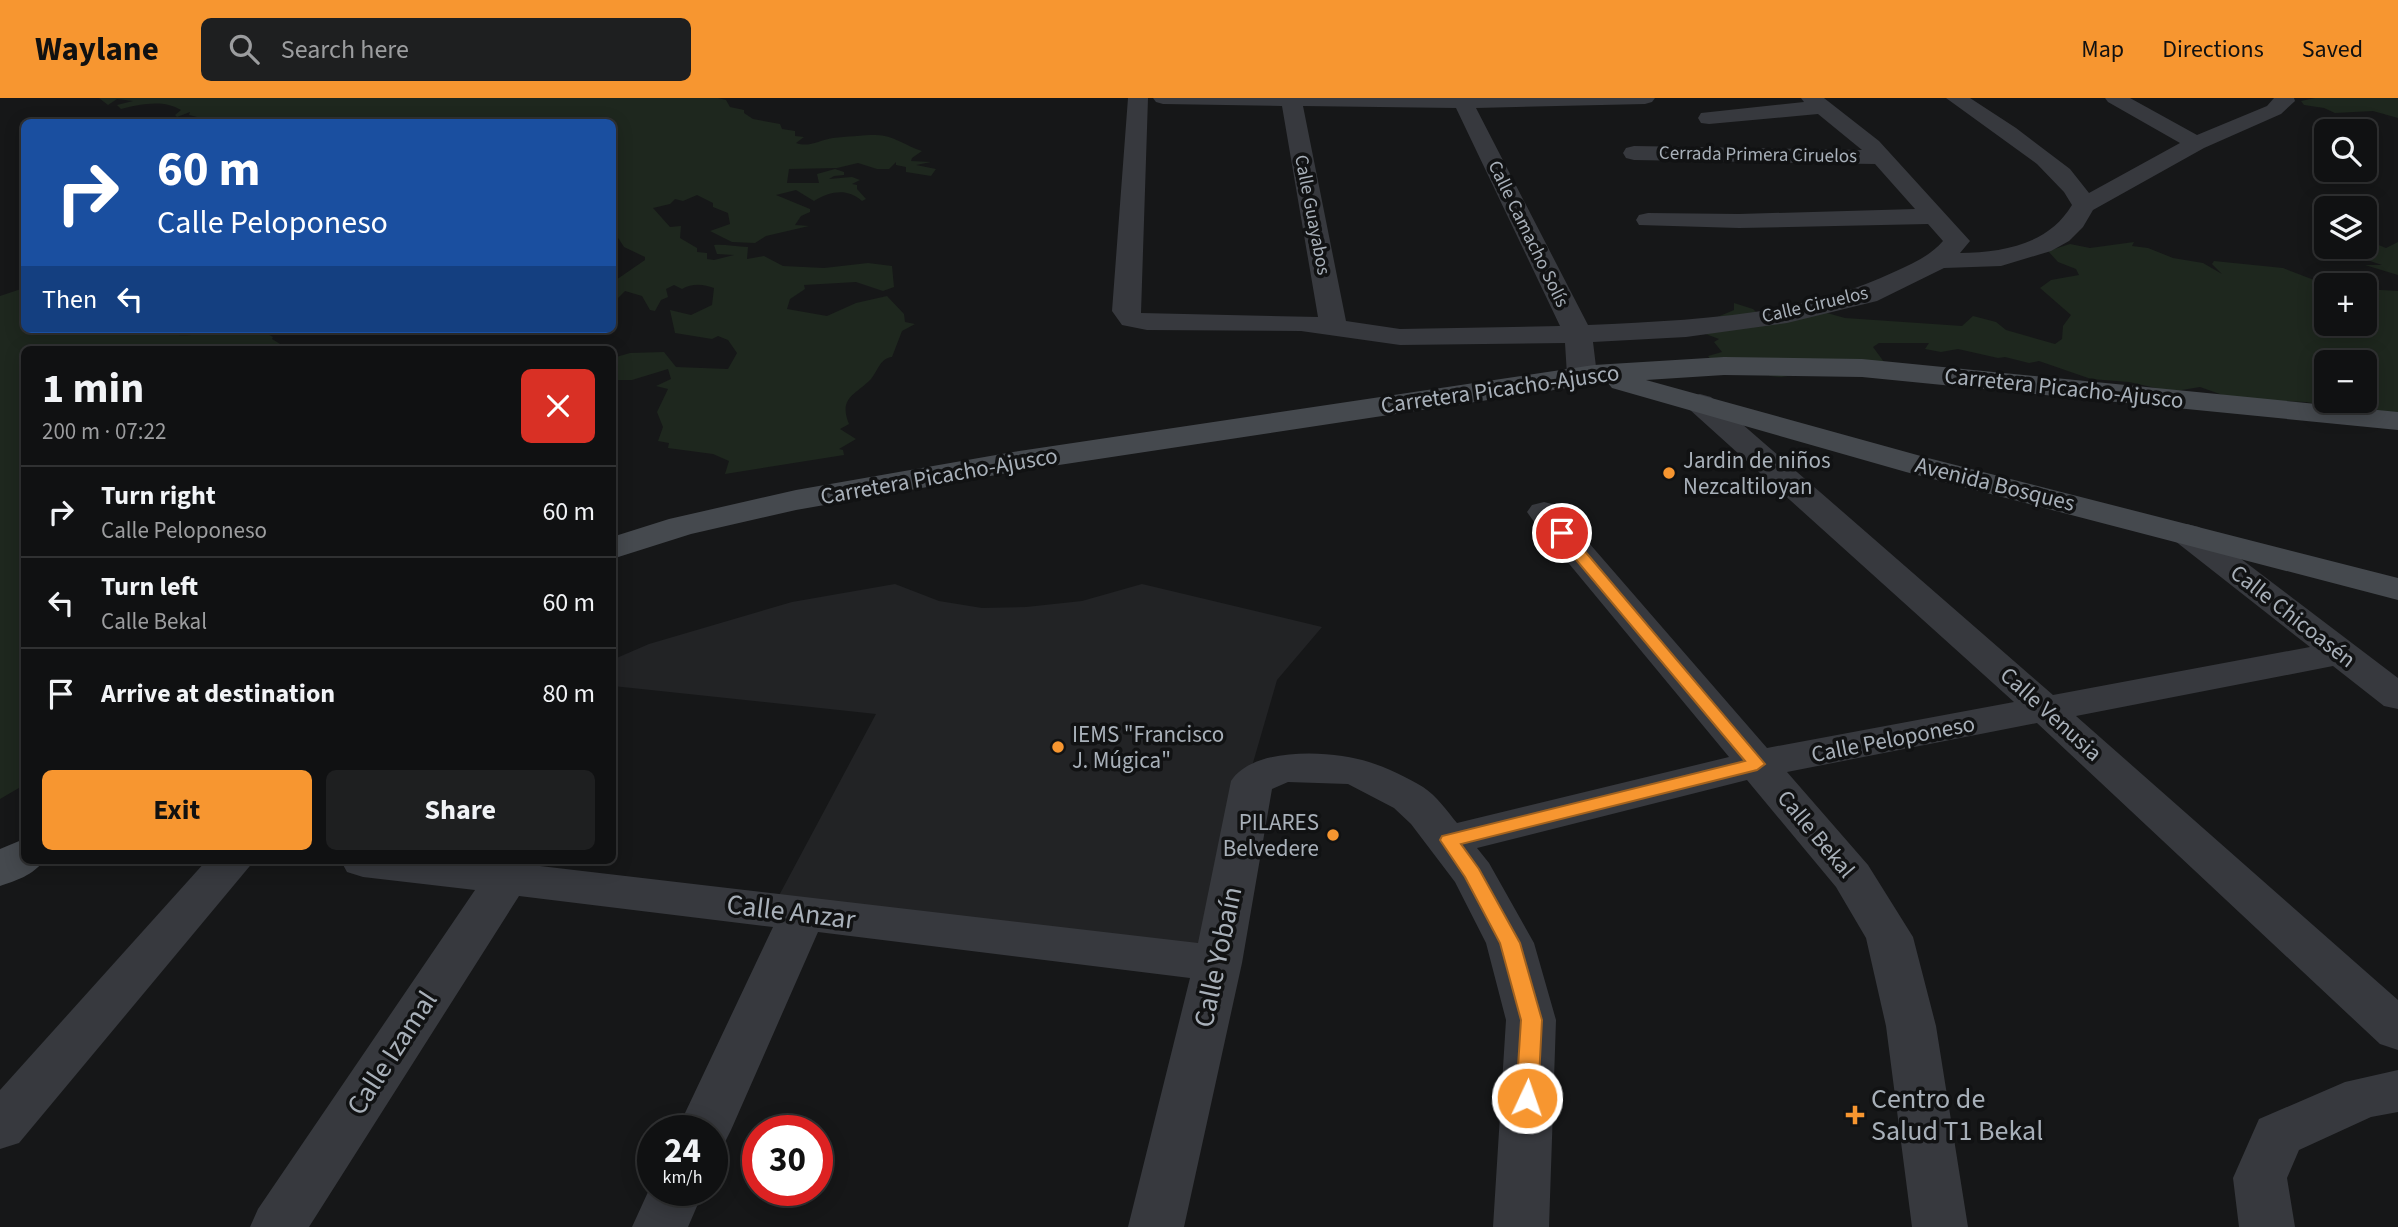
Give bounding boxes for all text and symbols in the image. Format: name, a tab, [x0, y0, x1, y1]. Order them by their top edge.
search box	[201, 18, 691, 81]
text: Waylane	[35, 26, 159, 73]
icon: search	[225, 30, 263, 68]
text: Search here	[281, 31, 409, 68]
text: Map	[2081, 32, 2124, 67]
text: Directions	[2162, 32, 2264, 67]
text: Saved	[2302, 32, 2363, 67]
map controls	[2314, 119, 2377, 413]
button: search	[2314, 119, 2377, 182]
text: 60 m	[157, 135, 261, 205]
street label: Cerrada Primera Ciruelos	[1659, 140, 1857, 170]
icon: right	[42, 147, 133, 238]
street label: Calle Guayabos	[1287, 153, 1337, 277]
street label: Calle Camacho Solís	[1481, 156, 1575, 312]
button: layers	[2314, 196, 2377, 259]
text: Calle Peloponeso	[157, 200, 388, 246]
button: +	[2314, 273, 2377, 336]
icon: left	[111, 280, 149, 318]
street label: Calle Ciruelos	[1759, 280, 1871, 330]
text: Then	[42, 281, 97, 318]
button: −	[2314, 350, 2377, 413]
street label: Carretera Picacho-Ajusco	[1379, 356, 1621, 422]
text: 1 min	[42, 359, 144, 419]
street label: Carretera Picacho-Ajusco	[1943, 359, 2185, 417]
button: close	[521, 369, 595, 443]
text: 200 m · 07:22	[42, 415, 166, 448]
street label: Carretera Picacho-Ajusco	[818, 439, 1060, 513]
place label: Jardin de niños Nezcaltiloyan	[1683, 444, 1831, 503]
street label: Avenida Bosques	[1912, 448, 2078, 520]
marker: Jardin de niños Nezcaltiloyan	[1661, 465, 1677, 481]
text: Turn right	[101, 477, 216, 514]
icon: right	[42, 493, 80, 531]
text: 60 m	[542, 493, 595, 530]
pin	[1532, 503, 1592, 563]
text: Calle Peloponeso	[101, 514, 267, 547]
icon: arrive	[1543, 514, 1581, 552]
street label: Calle Chicoasén	[2223, 556, 2363, 676]
text: Turn left	[101, 568, 198, 605]
icon: left	[42, 584, 80, 622]
text: 60 m	[542, 584, 595, 621]
text: Calle Bekal	[101, 605, 207, 638]
street label: Calle Venusia	[1993, 659, 2109, 769]
icon: arrive	[42, 675, 80, 713]
text: Arrive at destination	[101, 675, 335, 712]
text: 80 m	[542, 675, 595, 712]
street label: Calle Peloponeso	[1808, 707, 1978, 771]
place label: IEMS "Francisco J. Múgica"	[1072, 718, 1224, 777]
marker: IEMS "Francisco J. Múgica"	[1050, 739, 1066, 755]
button: Exit	[42, 770, 312, 850]
button: Share	[326, 770, 595, 850]
street label: Calle Bekal	[1769, 783, 1863, 885]
place label: PILARES Belvedere	[1223, 806, 1319, 865]
marker: PILARES Belvedere	[1325, 827, 1341, 843]
street label: Calle Yobaín	[1184, 883, 1252, 1031]
street label: Calle Anzar	[724, 884, 858, 940]
street label: Calle Izamal	[337, 983, 447, 1123]
position arrow	[1490, 1061, 1564, 1135]
place label: Centro de Salud T1 Bekal	[1871, 1079, 2043, 1151]
marker: Centro de Salud T1 Bekal	[1845, 1105, 1865, 1125]
speed limit sign: 30	[742, 1115, 833, 1206]
text: 24	[664, 1126, 701, 1176]
text: km/h	[663, 1165, 702, 1190]

